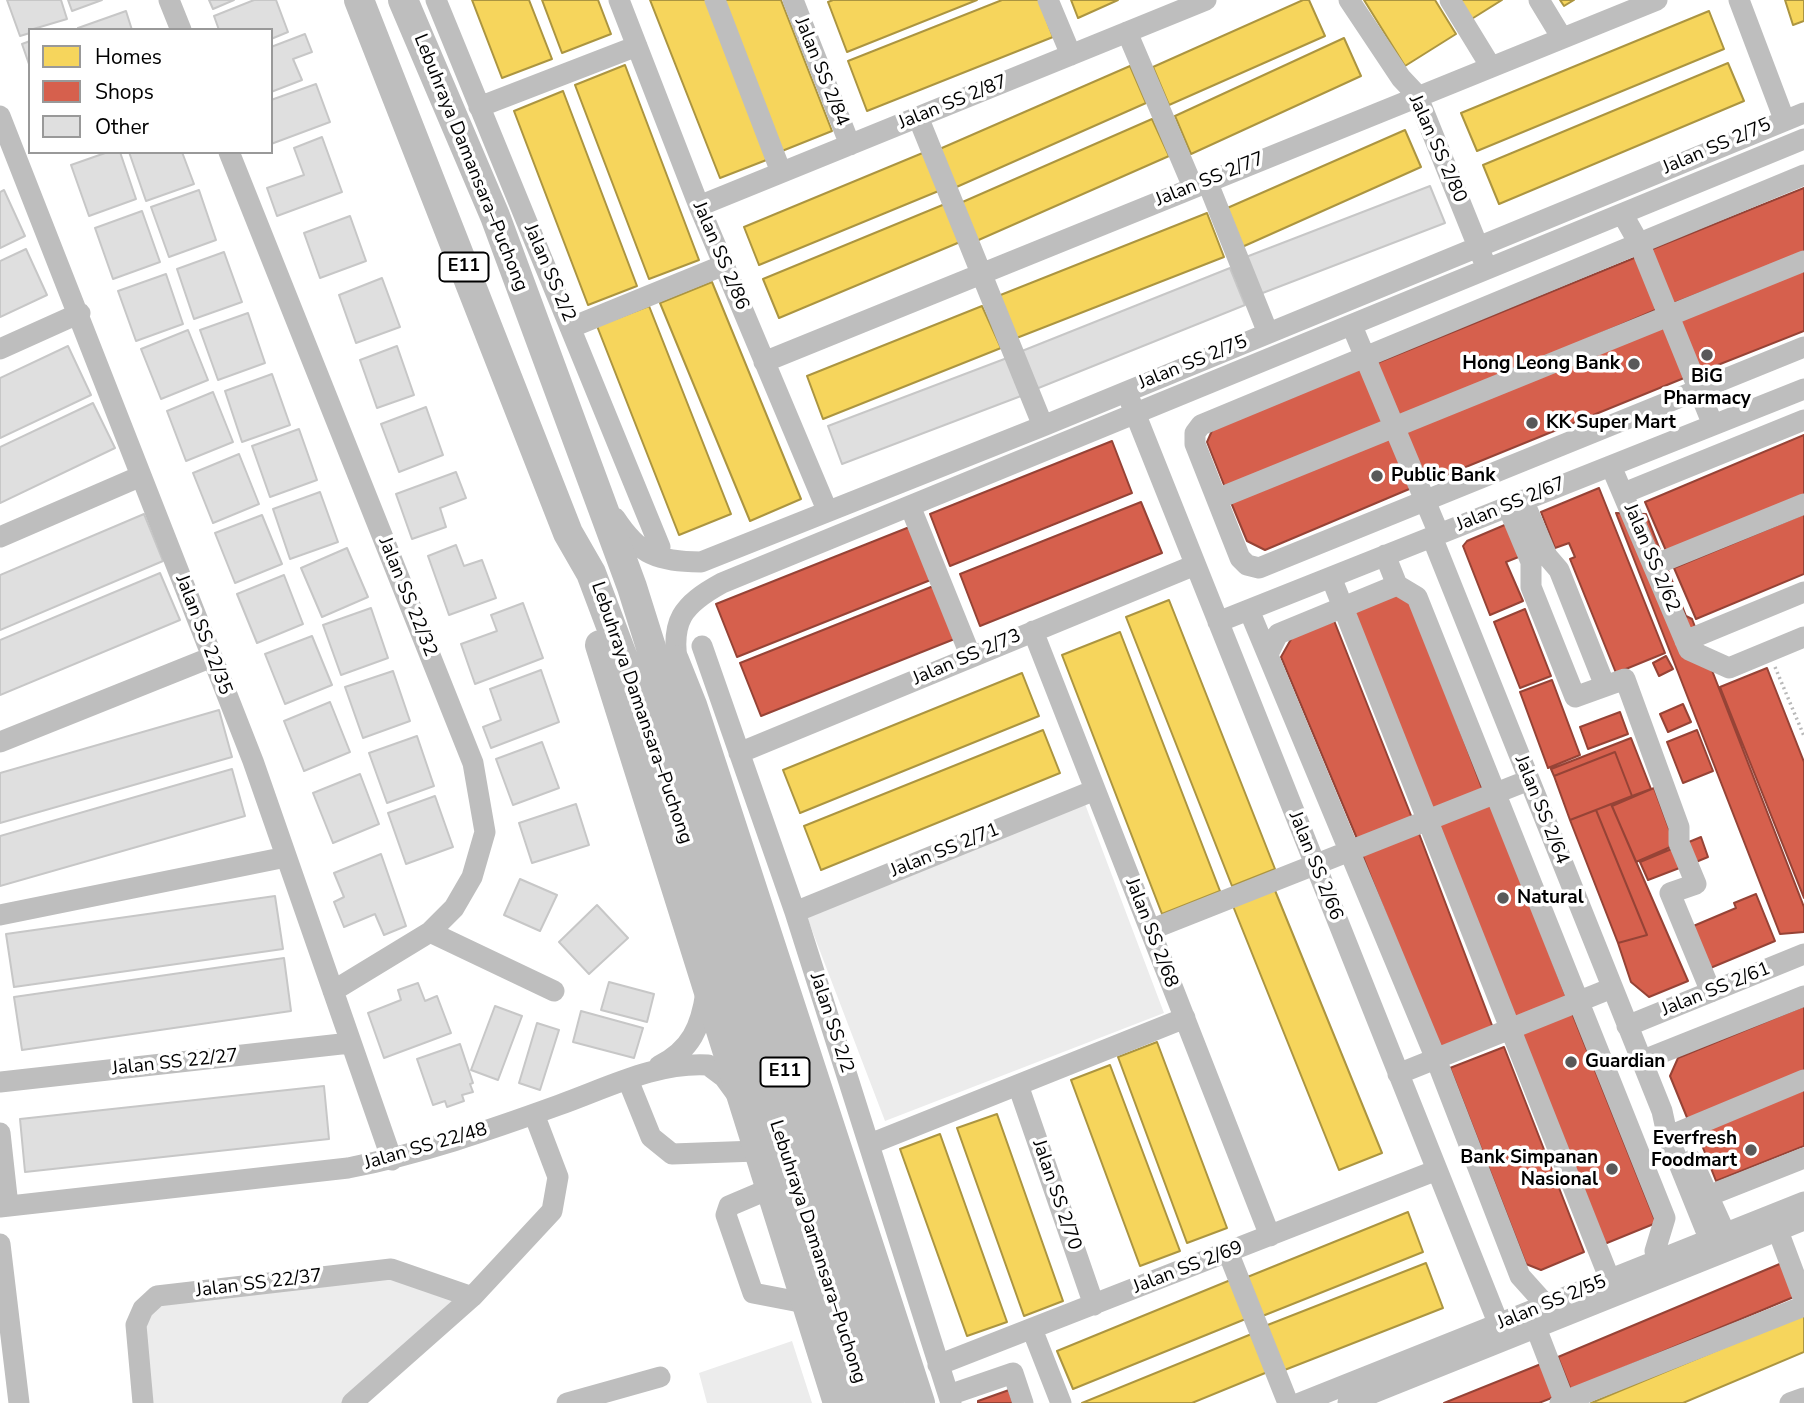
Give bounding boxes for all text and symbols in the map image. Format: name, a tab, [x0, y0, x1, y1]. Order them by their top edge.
street label: Jalan SS 2/84	[789, 14, 853, 130]
legend	[28, 28, 273, 154]
street label: Lebuhraya Damansara–Puchong	[408, 31, 532, 295]
text: Homes	[95, 43, 162, 71]
street label: Jalan SS 2/87	[895, 71, 1011, 135]
text: Shops	[95, 78, 154, 106]
street label: Jalan SS 2/80	[1403, 92, 1471, 206]
text: Other	[95, 113, 149, 141]
street label: Jalan SS 2/75	[1659, 114, 1775, 180]
street label: Jalan SS 2/77	[1152, 148, 1268, 212]
street label: Jalan SS 2/86	[687, 198, 753, 314]
street label: Jalan SS 2/2	[518, 221, 580, 325]
road number: E11	[440, 253, 489, 282]
street label: Jalan SS 2/75	[1135, 331, 1251, 395]
marker: BiG Pharmacy	[1699, 347, 1715, 363]
place label: Hong Leong Bank	[1462, 353, 1620, 375]
marker: Hong Leong Bank	[1626, 356, 1642, 372]
place label: BiG Pharmacy	[1663, 366, 1751, 410]
place label: KK Super Mart	[1546, 412, 1676, 434]
marker: KK Super Mart	[1524, 415, 1540, 431]
place label: Public Bank	[1391, 465, 1495, 487]
marker: Public Bank	[1369, 468, 1385, 484]
street label: Jalan SS 2/67	[1453, 473, 1569, 537]
street label: Jalan SS 2/62	[1618, 500, 1684, 616]
street label: Jalan SS 22/32	[373, 534, 441, 660]
street label: Jalan SS 22/35	[170, 572, 236, 698]
street label: Lebuhraya Damansara–Puchong	[585, 579, 697, 847]
street label: Jalan SS 2/73	[909, 625, 1025, 691]
street label: Jalan SS 2/64	[1509, 752, 1573, 868]
street label: Jalan SS 2/66	[1283, 808, 1347, 924]
street label: Jalan SS 2/71	[887, 819, 1003, 883]
street label: Jalan SS 2/68	[1120, 875, 1182, 991]
place label: Natural	[1517, 887, 1584, 909]
marker: Natural	[1495, 890, 1511, 906]
street label: Jalan SS 2/61	[1658, 958, 1774, 1022]
street label: Jalan SS 2/2	[804, 970, 858, 1076]
street label: Jalan SS 22/27	[111, 1045, 239, 1081]
place label: Guardian	[1585, 1051, 1665, 1073]
marker: Guardian	[1563, 1054, 1579, 1070]
road number: E11	[760, 1058, 810, 1086]
street label: Lebuhraya Damansara–Puchong	[764, 1117, 870, 1387]
street label: Jalan SS 22/48	[362, 1119, 490, 1175]
place label: Everfresh Foodmart	[1651, 1128, 1737, 1172]
street label: Jalan SS 2/70	[1026, 1137, 1086, 1253]
marker: Everfresh Foodmart	[1743, 1142, 1759, 1158]
place label: Bank Simpanan Nasional	[1460, 1147, 1598, 1191]
marker: Bank Simpanan Nasional	[1604, 1161, 1620, 1177]
street label: Jalan SS 2/69	[1130, 1237, 1246, 1299]
street label: Jalan SS 22/37	[195, 1265, 323, 1303]
street label: Jalan SS 2/55	[1494, 1271, 1610, 1335]

